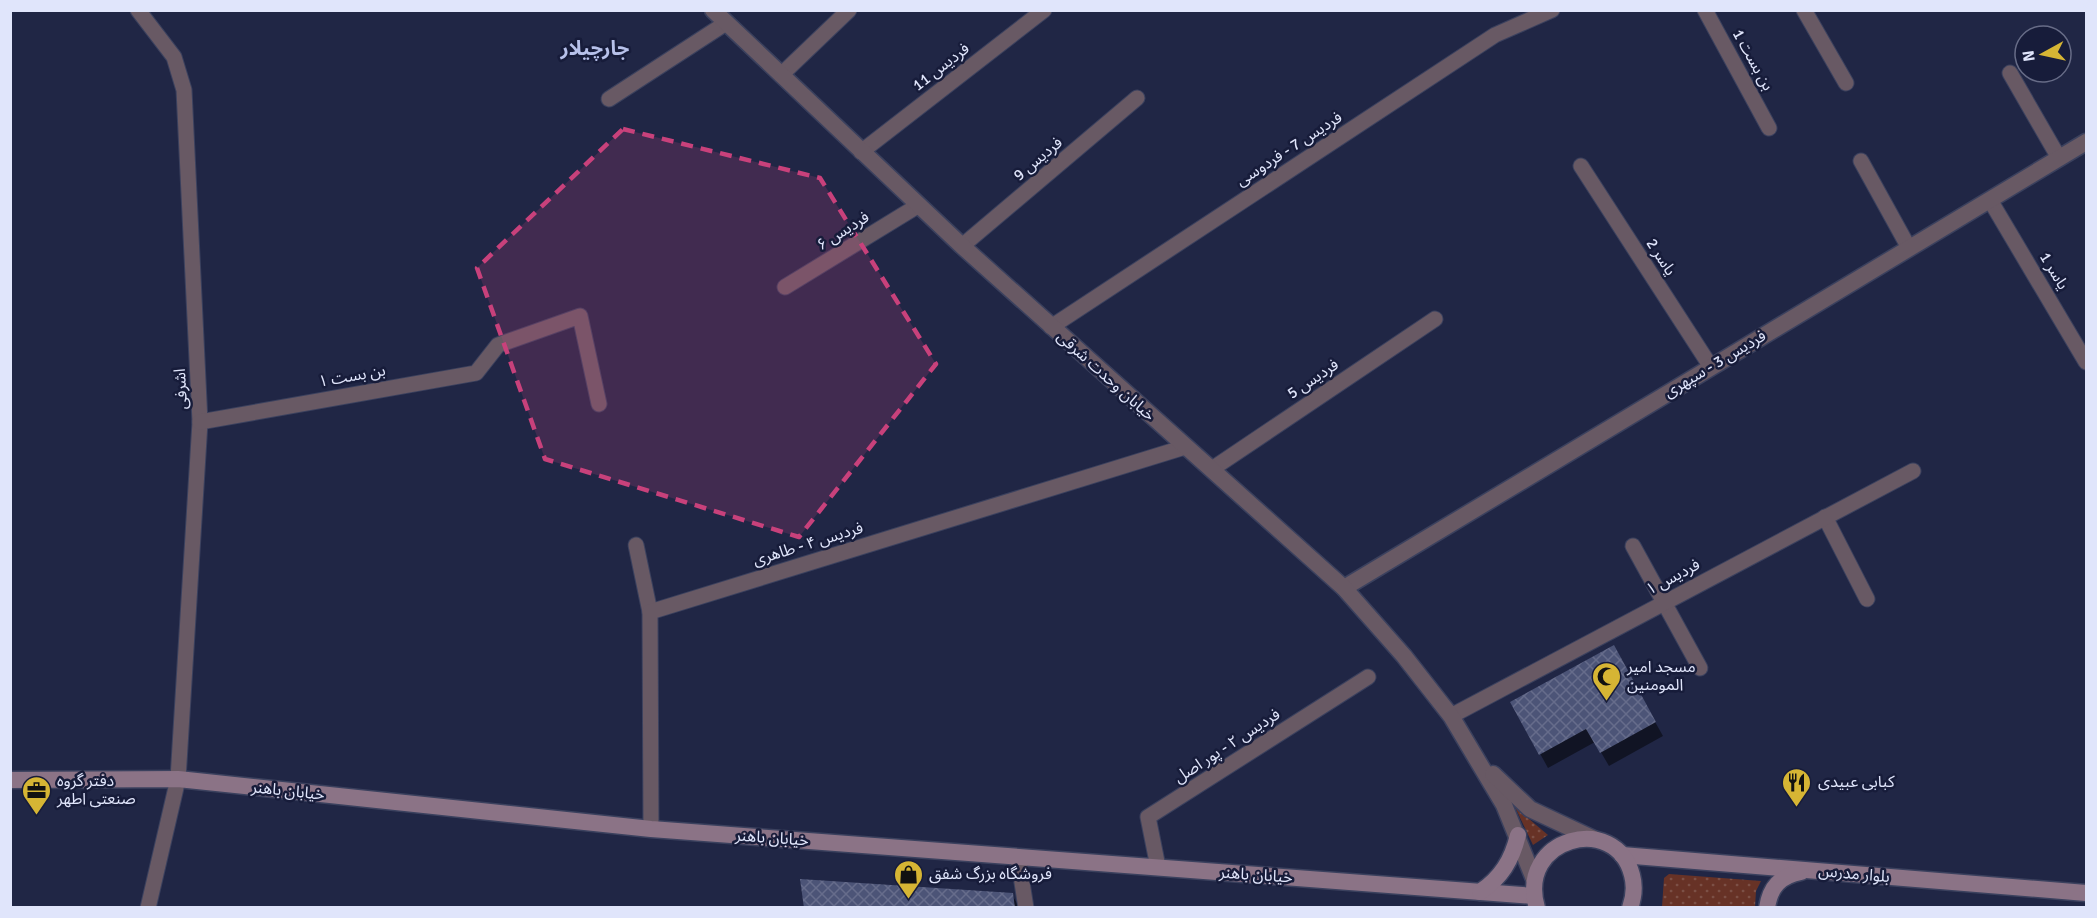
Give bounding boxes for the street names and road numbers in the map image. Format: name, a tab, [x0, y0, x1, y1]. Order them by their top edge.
street label: بن بست 1	[1728, 26, 1778, 94]
street label: فردیس 11	[909, 39, 973, 95]
street label: فردیس 7 - فردوسی	[1232, 107, 1346, 191]
street label: فردیس 9	[1009, 133, 1067, 185]
street label: فردیس ۶	[813, 207, 873, 255]
street label: یاسر 2	[1642, 235, 1680, 279]
street label: یاسر 1	[2035, 248, 2073, 294]
street label: فردیس 3 - سپهری	[1660, 326, 1770, 402]
street label: خیابان وحدت شرقی	[1053, 327, 1159, 425]
street label: فردیس 5	[1283, 355, 1343, 403]
street label: بن بست ۱	[317, 360, 387, 392]
street label: اشرفی	[170, 368, 192, 410]
street label: فردیس ۴ - طاهری	[750, 518, 866, 570]
street label: فردیس ۱	[1643, 554, 1703, 600]
street label: فردیس ۲ - پور اصل	[1170, 704, 1284, 788]
street label: خیابان باهنر	[249, 777, 326, 805]
street label: خیابان باهنر	[734, 825, 809, 851]
street label: بلوار مدرس	[1818, 861, 1890, 887]
street label: خیابان باهنر	[1218, 862, 1293, 888]

